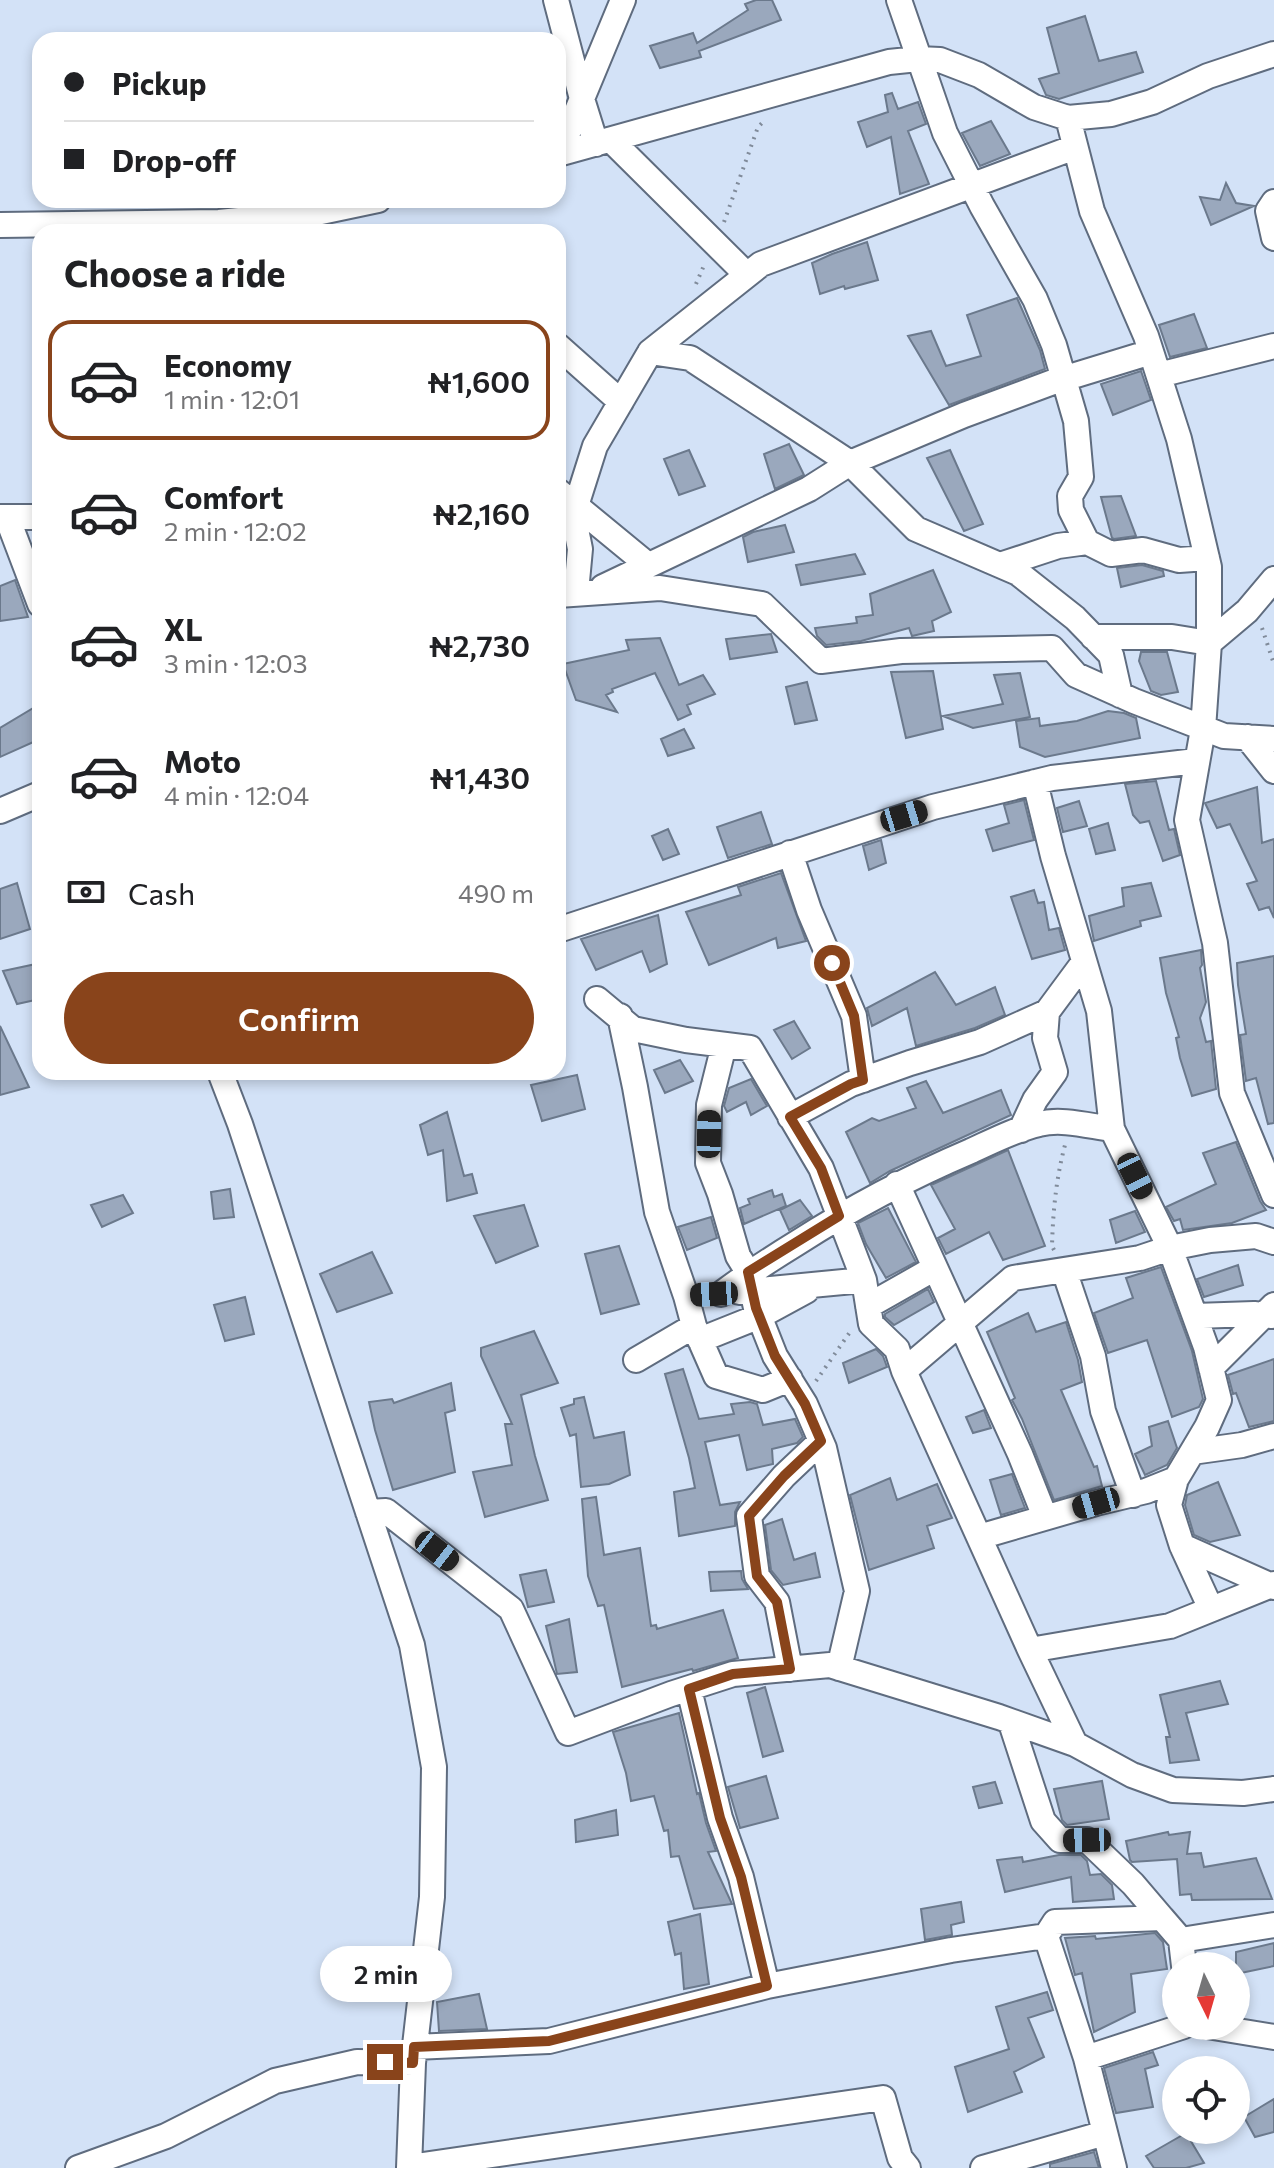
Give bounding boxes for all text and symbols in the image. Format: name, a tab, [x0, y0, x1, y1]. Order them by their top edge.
text: Pickup	[112, 64, 206, 101]
text: Drop-off	[112, 141, 236, 178]
text: Choose a ride	[64, 250, 285, 294]
icon: car	[68, 344, 140, 416]
text: Economy	[164, 346, 292, 383]
text: ₦1,600	[427, 362, 530, 399]
text: 1 min · 12:01	[164, 383, 300, 414]
icon: car	[68, 476, 140, 548]
text: Comfort	[164, 478, 283, 515]
text: ₦2,160	[432, 494, 530, 531]
text: 2 min · 12:02	[164, 515, 307, 546]
icon: car	[68, 608, 140, 680]
text: XL	[164, 610, 203, 647]
text: ₦2,730	[429, 626, 530, 663]
text: 3 min · 12:03	[164, 647, 308, 678]
icon: car	[68, 740, 140, 812]
text: Moto	[164, 742, 241, 779]
text: ₦1,430	[430, 758, 530, 795]
text: 4 min · 12:04	[164, 779, 309, 810]
car	[878, 798, 930, 834]
icon: cash	[64, 870, 108, 914]
text: Cash	[128, 874, 195, 911]
text: 490 m	[458, 877, 534, 908]
route start	[814, 945, 850, 981]
button: Confirm	[64, 972, 534, 1064]
car	[697, 1110, 721, 1158]
car	[1114, 1149, 1156, 1203]
car	[689, 1281, 739, 1307]
car	[1070, 1485, 1122, 1521]
car	[411, 1527, 463, 1575]
car	[1063, 1828, 1111, 1852]
callout: 2 min	[319, 1946, 451, 2002]
north arrow	[1162, 1952, 1250, 2040]
map controls	[1162, 1952, 1250, 2144]
text: 2 min	[354, 1958, 418, 1989]
route end	[367, 2044, 403, 2080]
button: locate	[1162, 2056, 1250, 2144]

